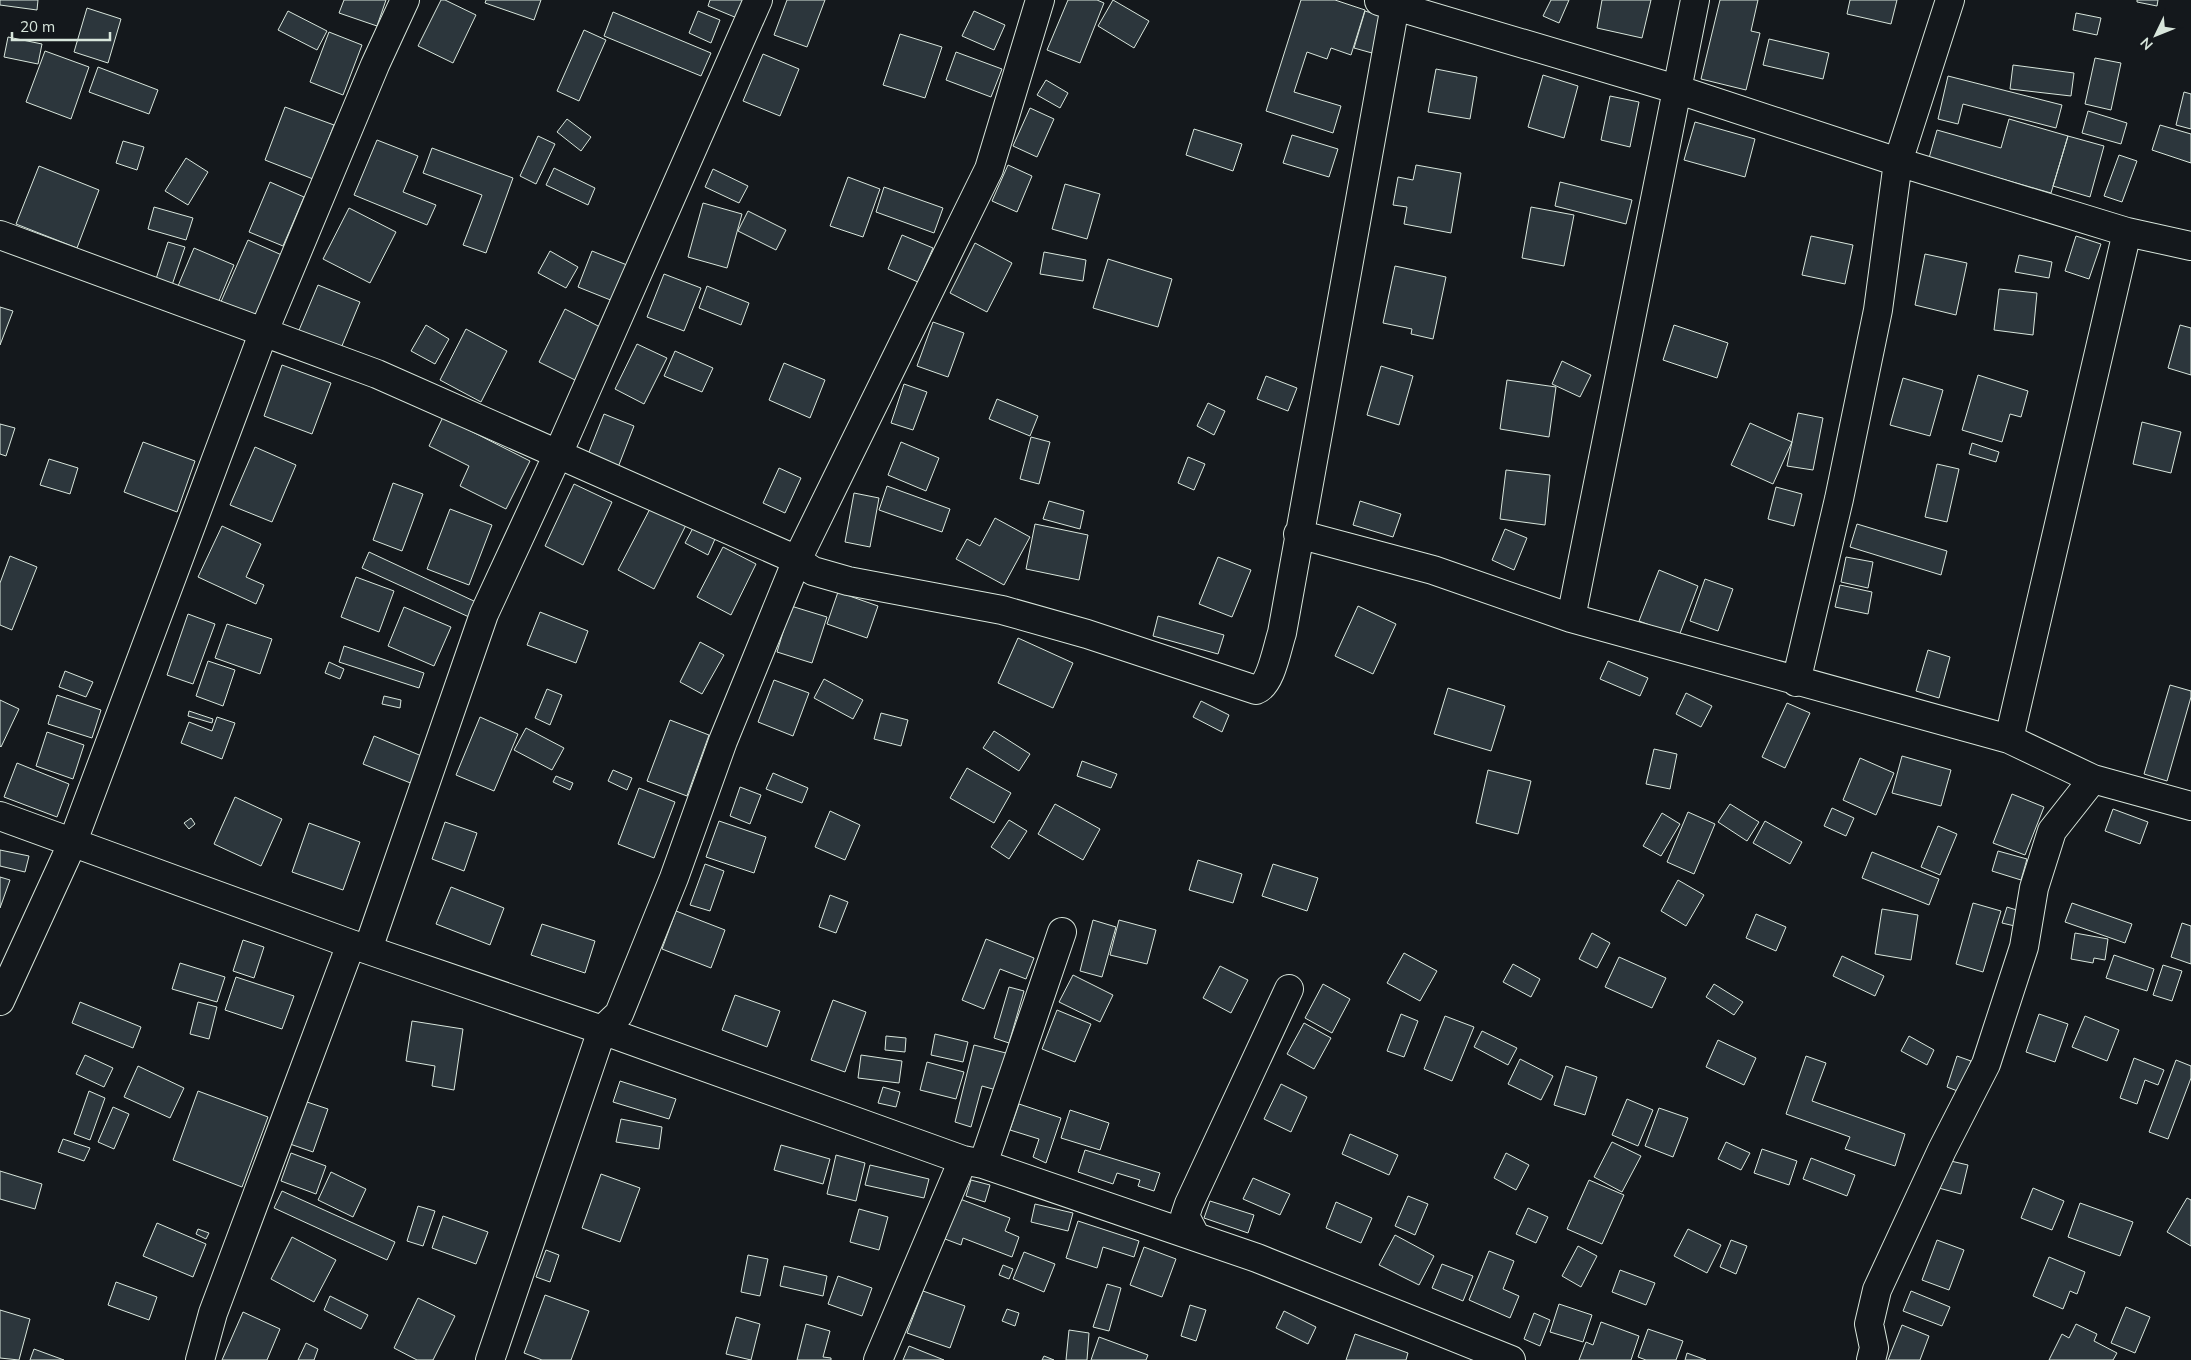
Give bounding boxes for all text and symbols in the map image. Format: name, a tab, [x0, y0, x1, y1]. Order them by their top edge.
scale bar	[12, 10, 110, 42]
north arrow	[2131, 10, 2181, 60]
text: 20 m	[20, 17, 55, 36]
text: N	[2136, 34, 2157, 54]

